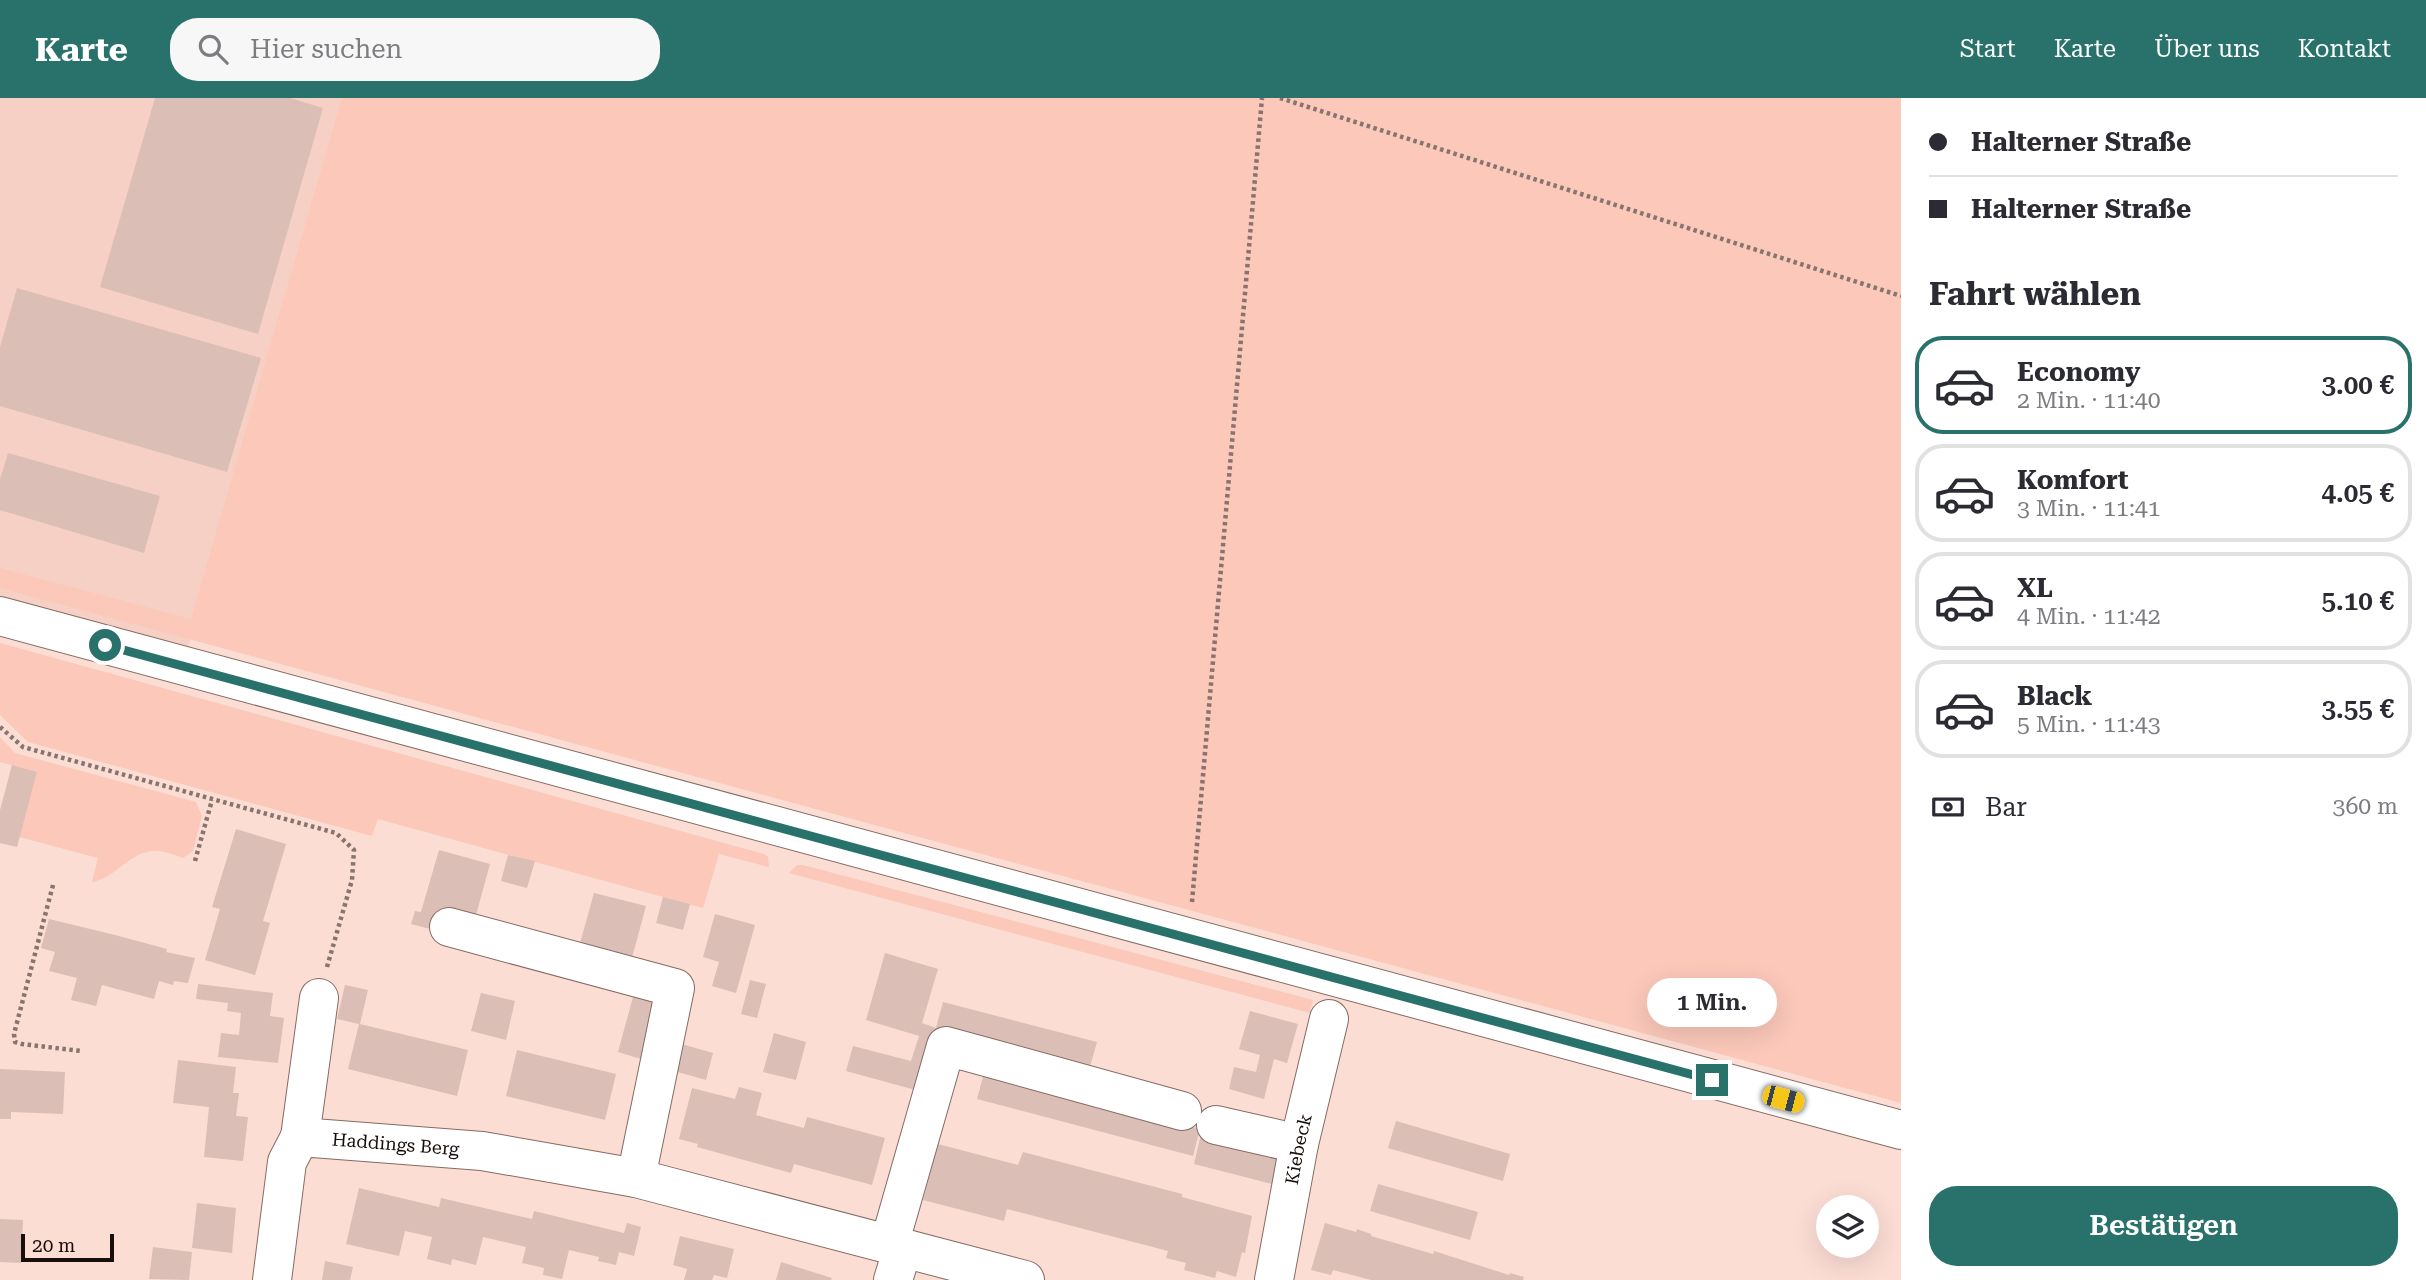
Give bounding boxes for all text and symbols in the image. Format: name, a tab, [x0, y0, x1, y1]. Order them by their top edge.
search box	[170, 18, 660, 81]
text: Karte	[35, 30, 128, 69]
icon: search	[194, 30, 232, 68]
text: Hier suchen	[250, 34, 402, 64]
text: Start	[1960, 35, 2016, 63]
text: Karte	[2054, 35, 2116, 63]
text: Über uns	[2154, 35, 2260, 63]
text: Kontakt	[2298, 35, 2391, 63]
text: Halterner Straße	[1971, 127, 2191, 157]
text: Halterner Straße	[1971, 194, 2191, 224]
text: Fahrt wählen	[1929, 275, 2141, 313]
icon: car	[1933, 354, 1996, 417]
text: Economy	[2017, 357, 2140, 387]
text: 3.00 €	[2322, 370, 2394, 400]
text: 2 Min. · 11:40	[2017, 387, 2161, 414]
icon: car	[1933, 462, 1996, 525]
text: Komfort	[2017, 465, 2129, 495]
text: 4.05 €	[2322, 478, 2394, 508]
text: 3 Min. · 11:41	[2017, 495, 2161, 522]
icon: car	[1933, 570, 1996, 633]
text: XL	[2017, 573, 2053, 603]
text: 5.10 €	[2322, 586, 2394, 616]
text: 4 Min. · 11:42	[2017, 603, 2161, 630]
route start	[89, 629, 121, 661]
icon: car	[1933, 678, 1996, 741]
text: Black	[2017, 681, 2092, 711]
text: 3.55 €	[2322, 694, 2394, 724]
text: 5 Min. · 11:43	[2017, 711, 2161, 738]
icon: cash	[1929, 788, 1967, 826]
text: Bar	[1985, 792, 2027, 822]
text: 360 m	[2333, 793, 2398, 820]
callout: 1 Min.	[1647, 978, 1777, 1028]
text: 1 Min.	[1677, 989, 1747, 1016]
route end	[1696, 1064, 1728, 1096]
car	[1760, 1083, 1807, 1115]
street label: Kiebeck	[1281, 1112, 1316, 1186]
street label: Haddings Berg	[331, 1128, 461, 1159]
button: Bestätigen	[1929, 1186, 2398, 1266]
map controls	[1816, 1195, 1879, 1258]
button: layers	[1816, 1195, 1879, 1258]
scale bar	[21, 1231, 114, 1263]
text: 20 m	[32, 1234, 75, 1257]

